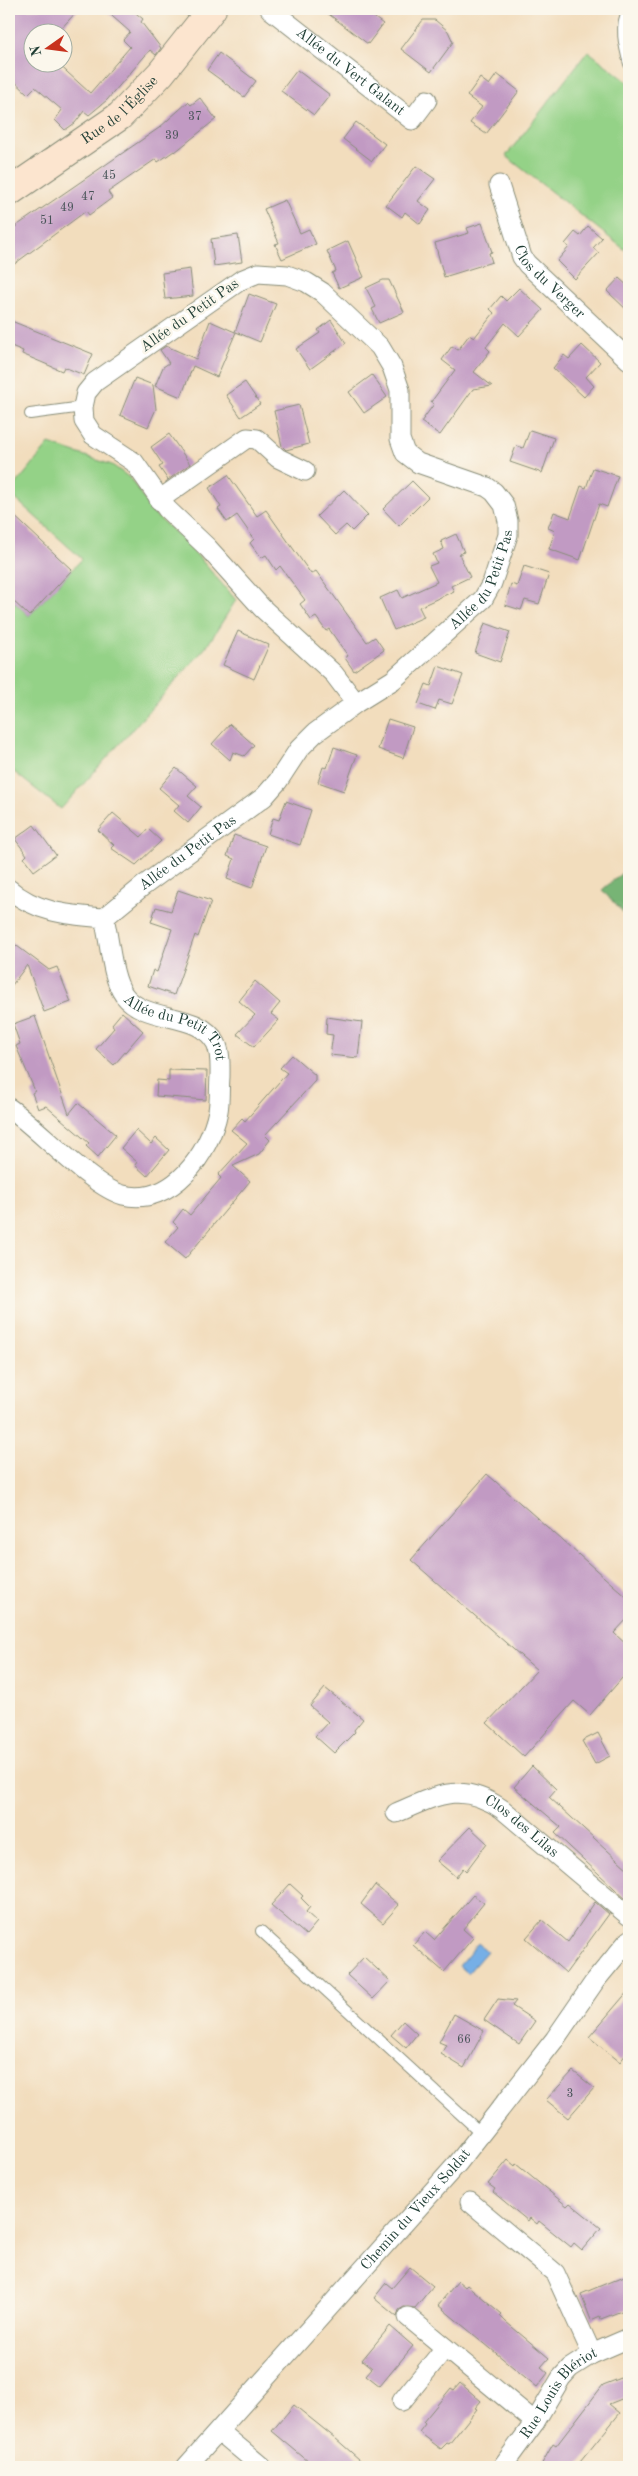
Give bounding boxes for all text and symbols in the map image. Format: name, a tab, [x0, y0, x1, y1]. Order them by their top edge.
north arrow	[22, 22, 72, 72]
street label: Allée du Vert Galant	[293, 25, 408, 119]
text: N	[28, 44, 44, 58]
street label: Rue de l'Église	[79, 73, 161, 147]
house number: 37	[188, 111, 202, 123]
house number: 39	[165, 130, 179, 142]
house number: 45	[102, 169, 116, 182]
house number: 47	[81, 191, 95, 203]
house number: 49	[60, 202, 74, 214]
house number: 51	[40, 214, 54, 227]
street label: Clos du Verger	[511, 243, 588, 322]
street label: Allée du Petit Pas	[138, 277, 242, 355]
street label: Allée du Petit Pas	[446, 530, 516, 633]
street label: Allée du Petit Pas	[136, 813, 239, 894]
street label: Allée du Petit Trot	[120, 992, 227, 1061]
street label: Clos des Lilas	[482, 1793, 561, 1860]
house number: 66	[457, 2034, 471, 2046]
house number: 3	[567, 2088, 573, 2100]
street label: Chemin du Vieux Soldat	[358, 2146, 473, 2273]
street label: Rue Louis Blériot	[518, 2345, 599, 2442]

